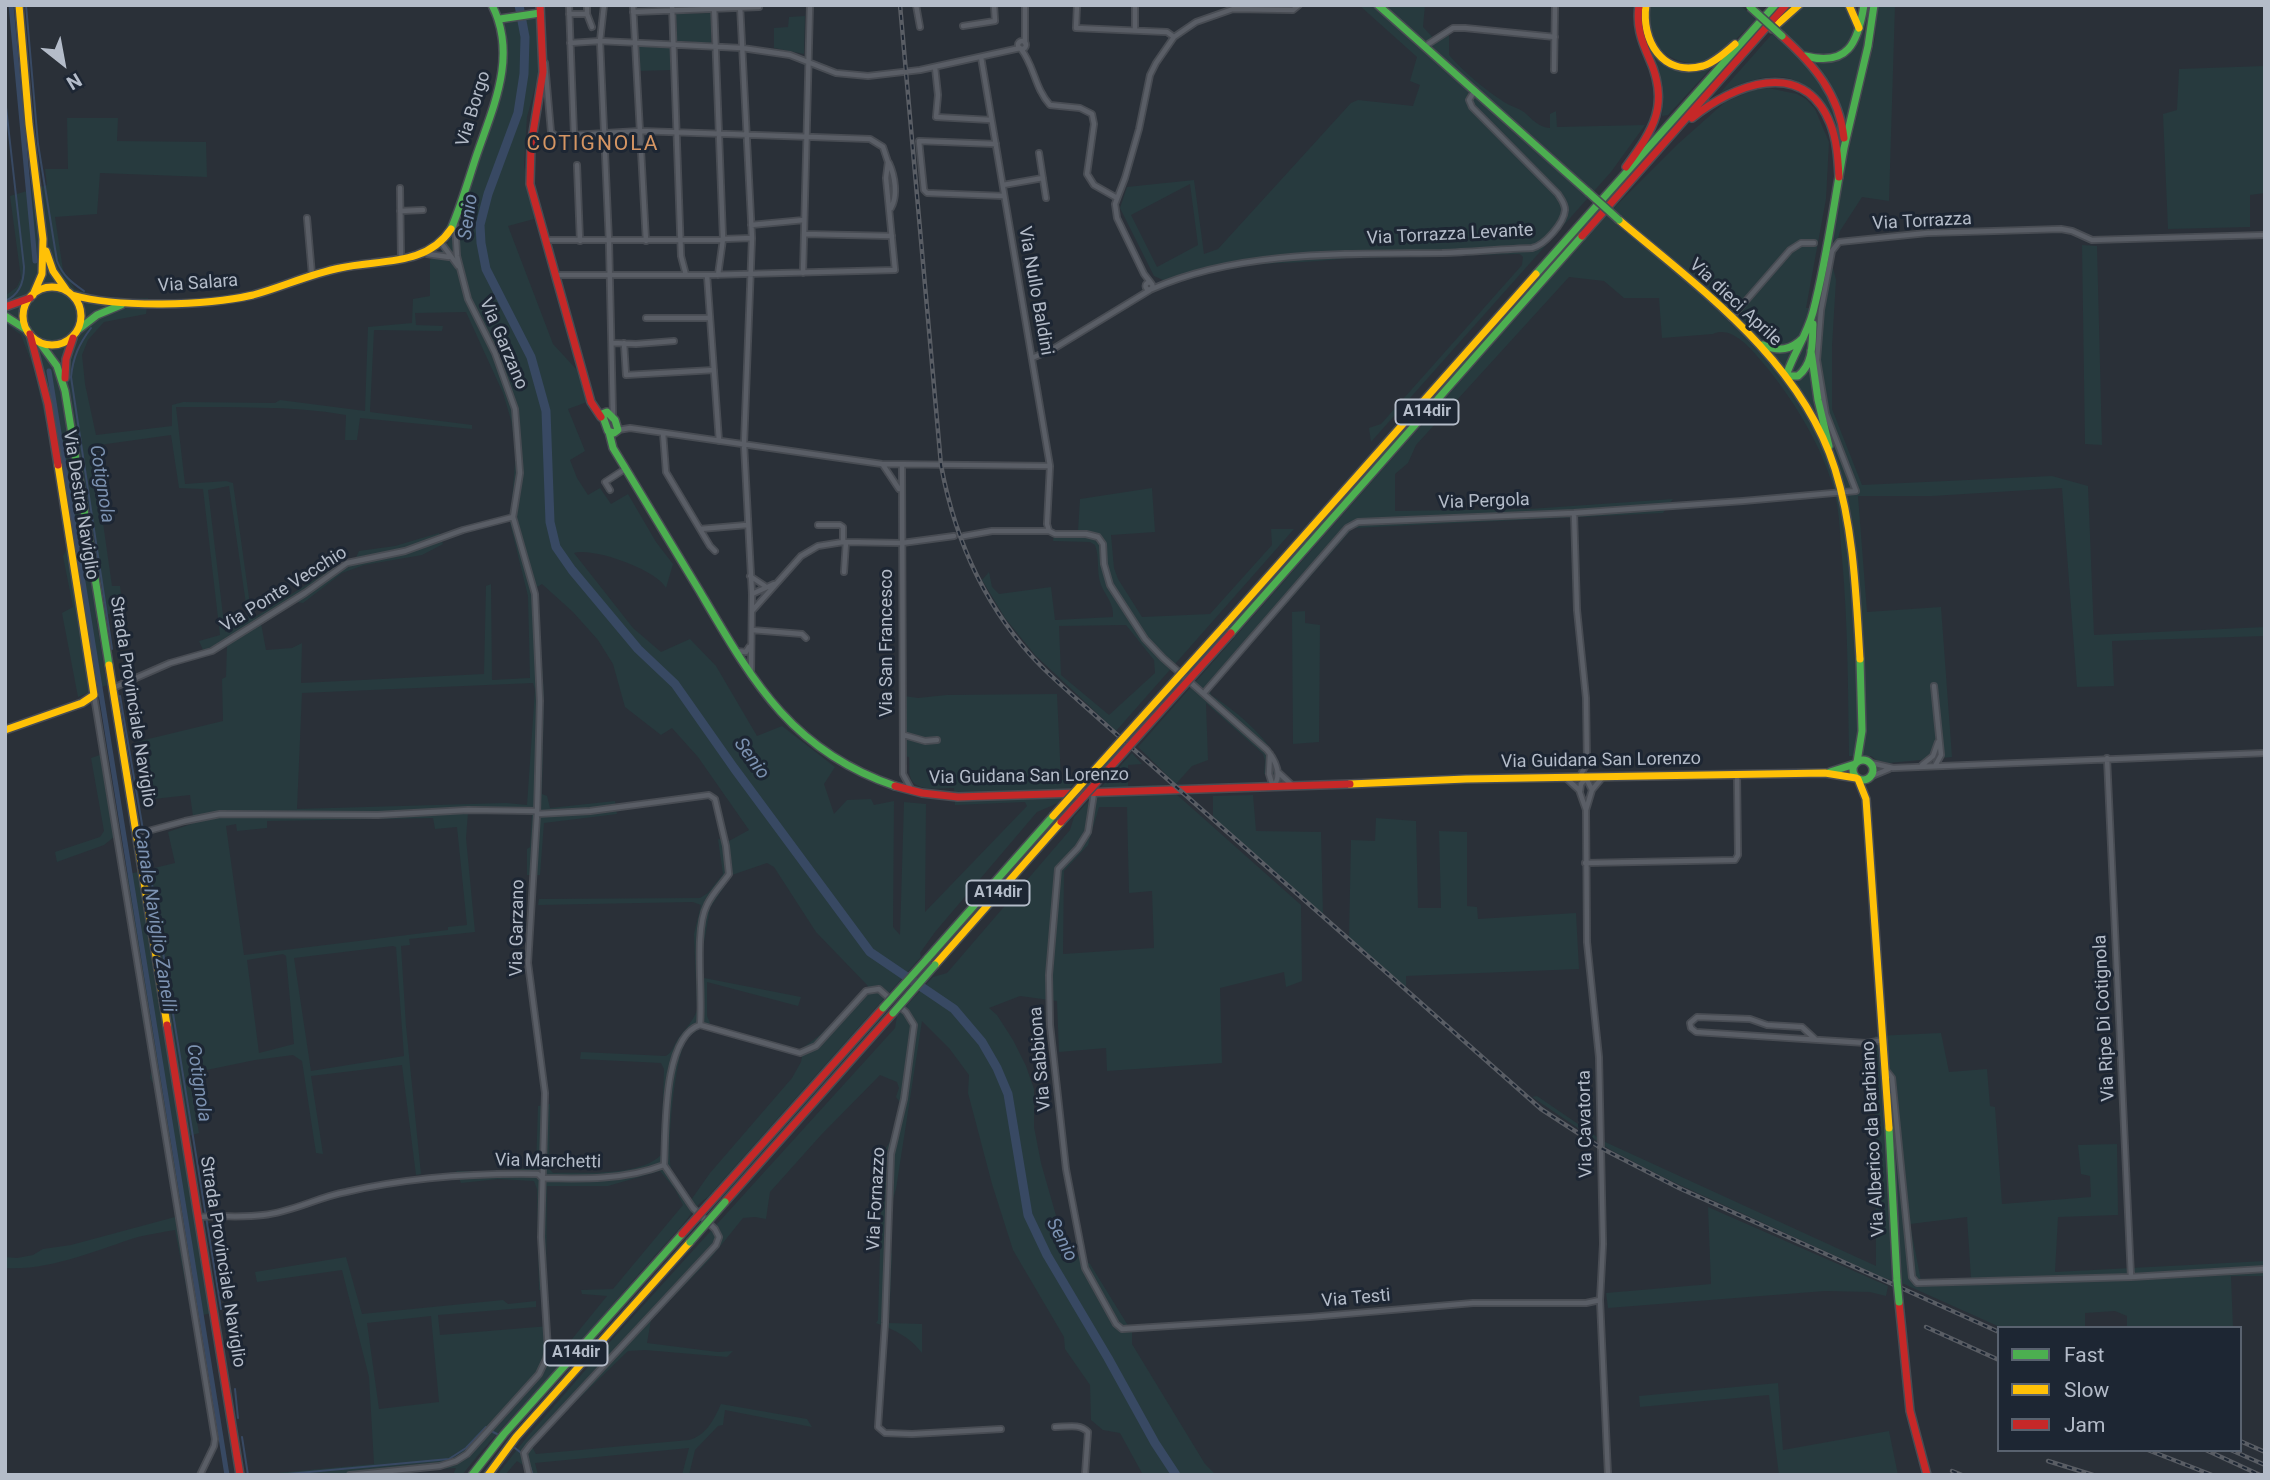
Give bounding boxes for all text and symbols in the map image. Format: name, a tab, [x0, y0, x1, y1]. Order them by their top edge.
north arrow	[28, 28, 98, 98]
text: N	[62, 68, 86, 95]
street label: Via Borgo	[452, 69, 496, 149]
district label: COTIGNOLA	[528, 132, 658, 158]
water label: Senio	[455, 193, 483, 241]
street label: Via Torrazza	[1872, 209, 1972, 235]
street label: Via Torrazza Levante	[1366, 220, 1534, 250]
street label: Via Nullo Baldini	[1013, 225, 1057, 357]
street label: Via dieci Aprile	[1684, 255, 1786, 351]
street label: Via Salara	[157, 270, 239, 298]
street label: Via Garzano	[474, 295, 532, 393]
road number: A14dir	[1396, 400, 1458, 424]
street label: Via Destra Naviglio	[57, 429, 103, 581]
water label: Cotignola	[84, 443, 118, 525]
street label: Via Pergola	[1438, 490, 1530, 514]
street label: Via Ponte Vecchio	[217, 542, 351, 638]
street label: Via San Francesco	[876, 569, 898, 717]
street label: Strada Provinciale Naviglio	[105, 595, 159, 809]
water label: Senio	[728, 734, 774, 784]
street label: Via Guidana San Lorenzo	[1501, 748, 1701, 774]
street label: Via Guidana San Lorenzo	[929, 764, 1129, 790]
water label: Canale Naviglio Zanelli	[128, 826, 180, 1014]
street label: Via Garzano	[506, 879, 530, 977]
road number: A14dir	[967, 880, 1030, 906]
street label: Via Ripe Di Cotignola	[2090, 934, 2120, 1102]
street label: Via Sabbiona	[1026, 1006, 1056, 1112]
street label: Via Alberico da Barbiano	[1858, 1040, 1890, 1238]
water label: Cotignola	[181, 1042, 215, 1124]
street label: Via Cavatorta	[1574, 1070, 1598, 1178]
street label: Via Fornazzo	[863, 1147, 891, 1251]
street label: Via Marchetti	[495, 1150, 601, 1174]
street label: Strada Provinciale Naviglio	[195, 1155, 249, 1369]
water label: Senio	[1040, 1214, 1082, 1266]
street label: Via Testi	[1321, 1285, 1391, 1313]
legend	[1997, 1326, 2242, 1452]
road number: A14dir	[544, 1340, 608, 1366]
text: Fast	[2064, 1343, 2104, 1367]
text: Slow	[2064, 1378, 2109, 1402]
text: Jam	[2064, 1413, 2105, 1437]

